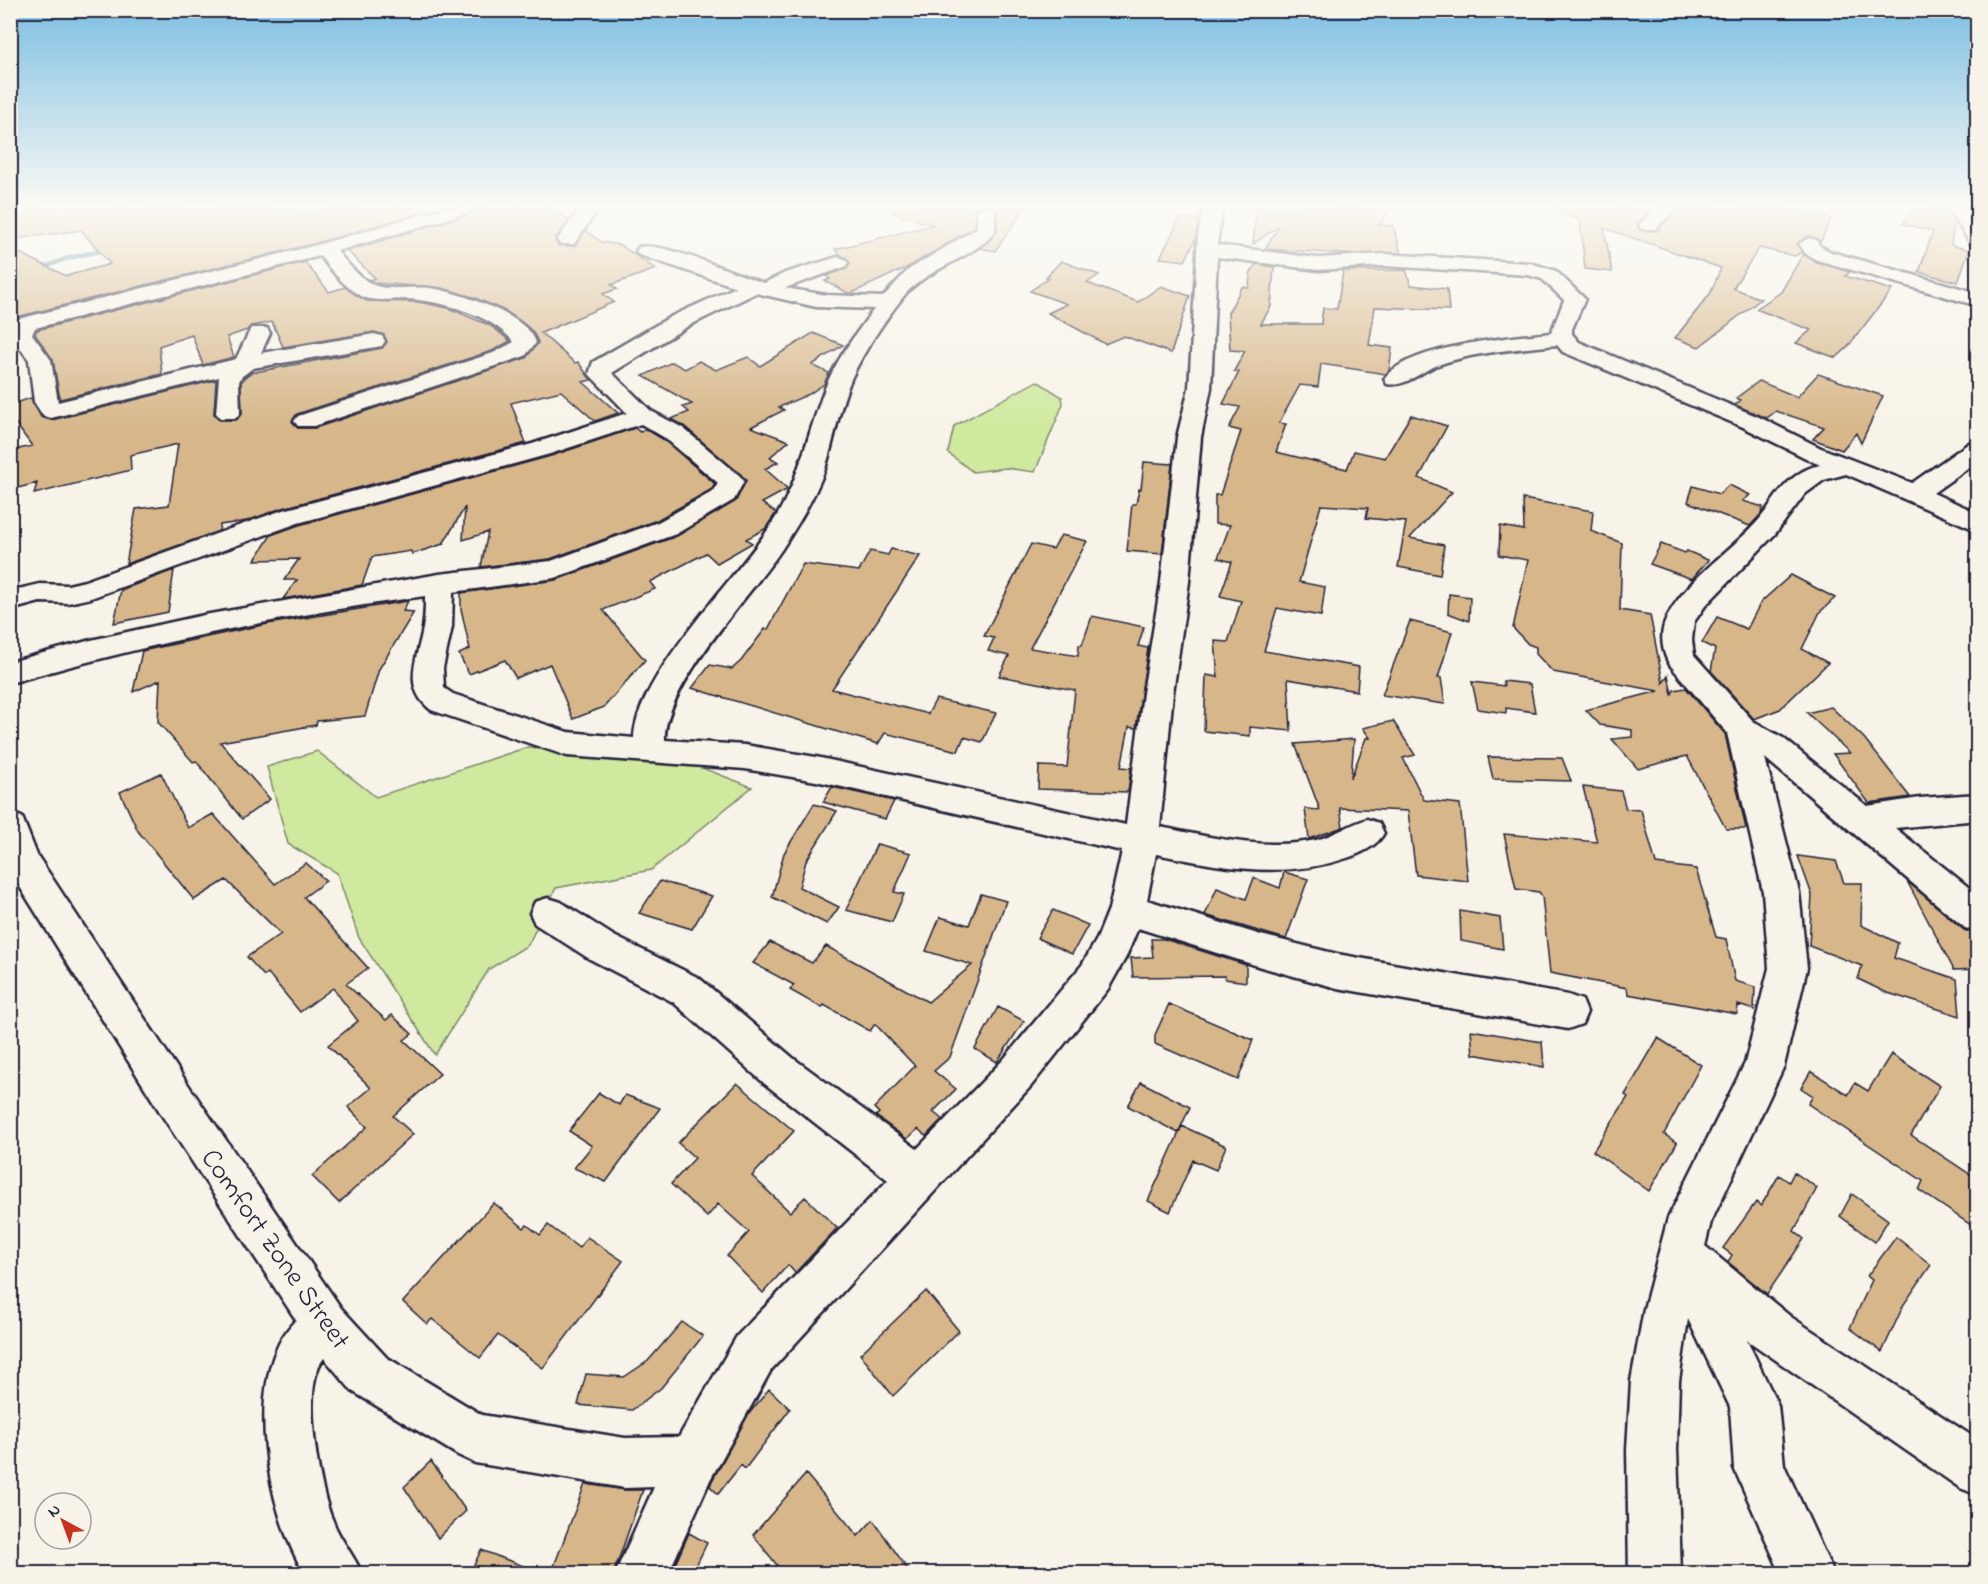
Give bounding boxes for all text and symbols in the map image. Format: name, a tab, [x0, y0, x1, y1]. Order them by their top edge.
street label: Comfort Zone Street	[189, 1141, 359, 1359]
north arrow	[33, 1491, 93, 1551]
text: N	[43, 1498, 67, 1524]

